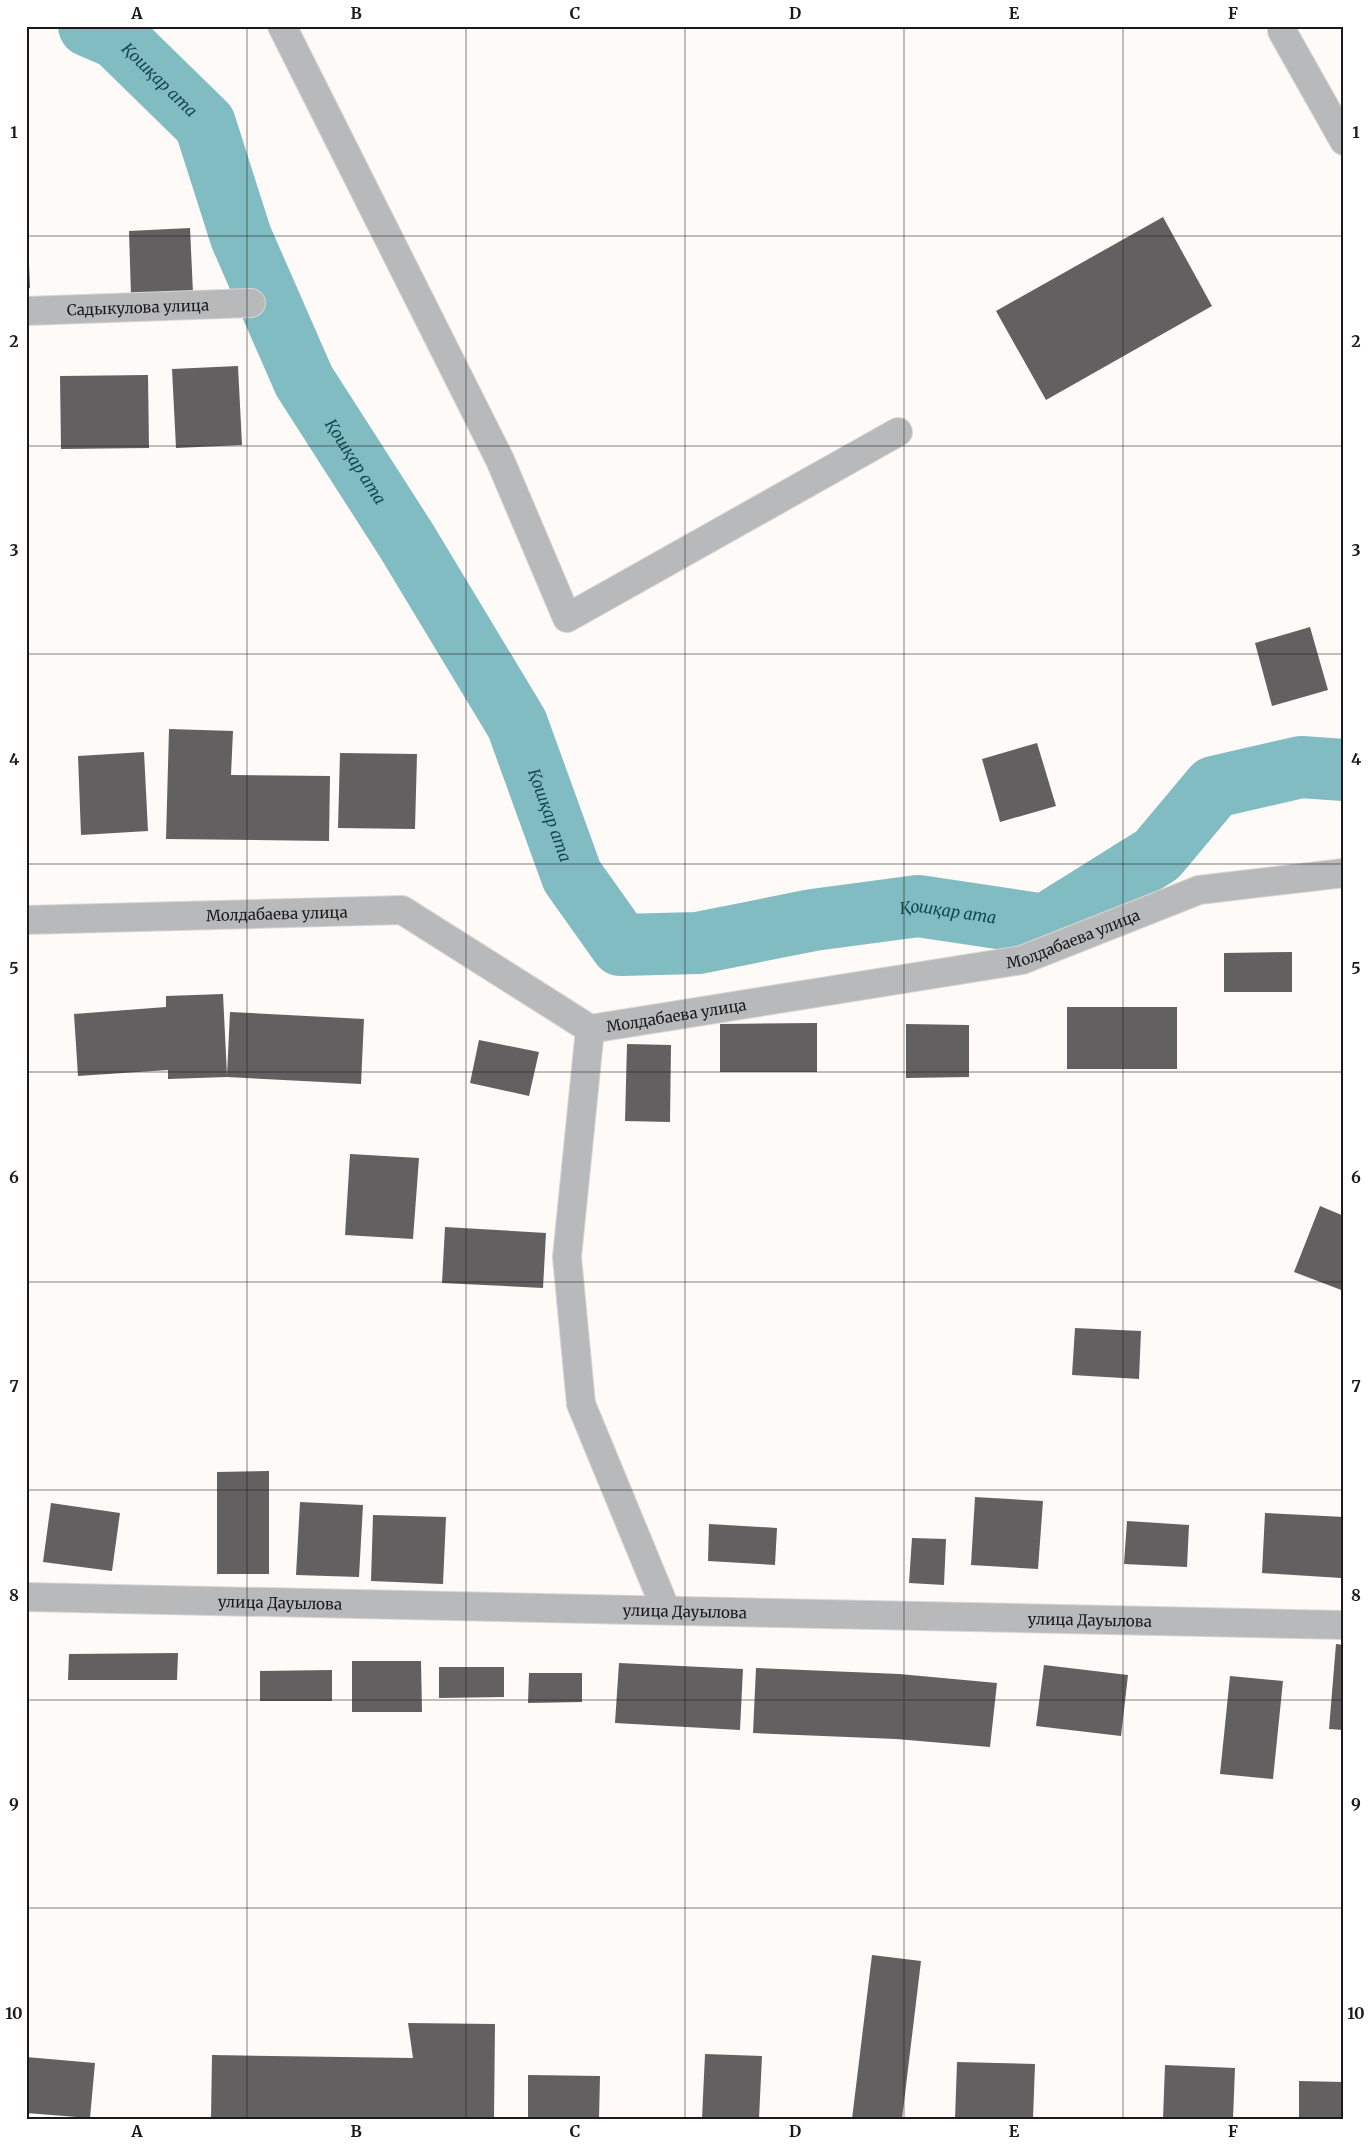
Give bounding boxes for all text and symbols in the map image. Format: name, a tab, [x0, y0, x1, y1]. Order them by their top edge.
text: A	[130, 3, 143, 23]
text: B	[350, 3, 362, 23]
text: C	[570, 3, 580, 23]
text: D	[789, 3, 801, 23]
text: E	[1009, 3, 1020, 23]
text: F	[1228, 3, 1238, 23]
water label: Қошқар ата	[118, 38, 201, 121]
text: 1	[10, 122, 18, 142]
text: 1	[1352, 122, 1360, 142]
street label: Садыкулова улица	[66, 295, 209, 319]
text: 2	[9, 331, 19, 351]
text: 2	[1351, 331, 1361, 351]
water label: Қошқар ата	[321, 415, 390, 508]
text: 3	[9, 540, 19, 560]
text: 3	[1351, 540, 1361, 560]
text: 4	[9, 749, 19, 769]
text: 4	[1351, 749, 1361, 769]
water label: Қошқар ата	[524, 766, 576, 864]
water label: Қошқар ата	[899, 896, 998, 928]
street label: Молдабаева улица	[206, 902, 348, 925]
street label: Молдабаева улица	[1005, 905, 1142, 972]
text: 5	[9, 958, 19, 978]
text: 5	[1351, 958, 1361, 978]
street label: Молдабаева улица	[605, 995, 748, 1036]
text: 6	[9, 1167, 19, 1187]
text: 6	[1351, 1167, 1361, 1187]
text: 7	[9, 1376, 19, 1396]
text: 7	[1351, 1376, 1361, 1396]
text: 8	[9, 1585, 19, 1605]
text: 8	[1351, 1585, 1361, 1605]
street label: улица Дауылова	[218, 1592, 342, 1613]
street label: улица Дауылова	[623, 1600, 747, 1622]
street label: улица Дауылова	[1027, 1609, 1152, 1630]
text: 9	[9, 1794, 19, 1814]
text: 9	[1351, 1794, 1361, 1814]
text: 10	[5, 2003, 23, 2023]
text: 10	[1347, 2003, 1365, 2023]
text: A	[130, 2121, 143, 2141]
text: B	[350, 2121, 362, 2141]
text: C	[570, 2121, 580, 2141]
text: D	[789, 2121, 801, 2141]
text: E	[1009, 2121, 1020, 2141]
text: F	[1228, 2121, 1238, 2141]

